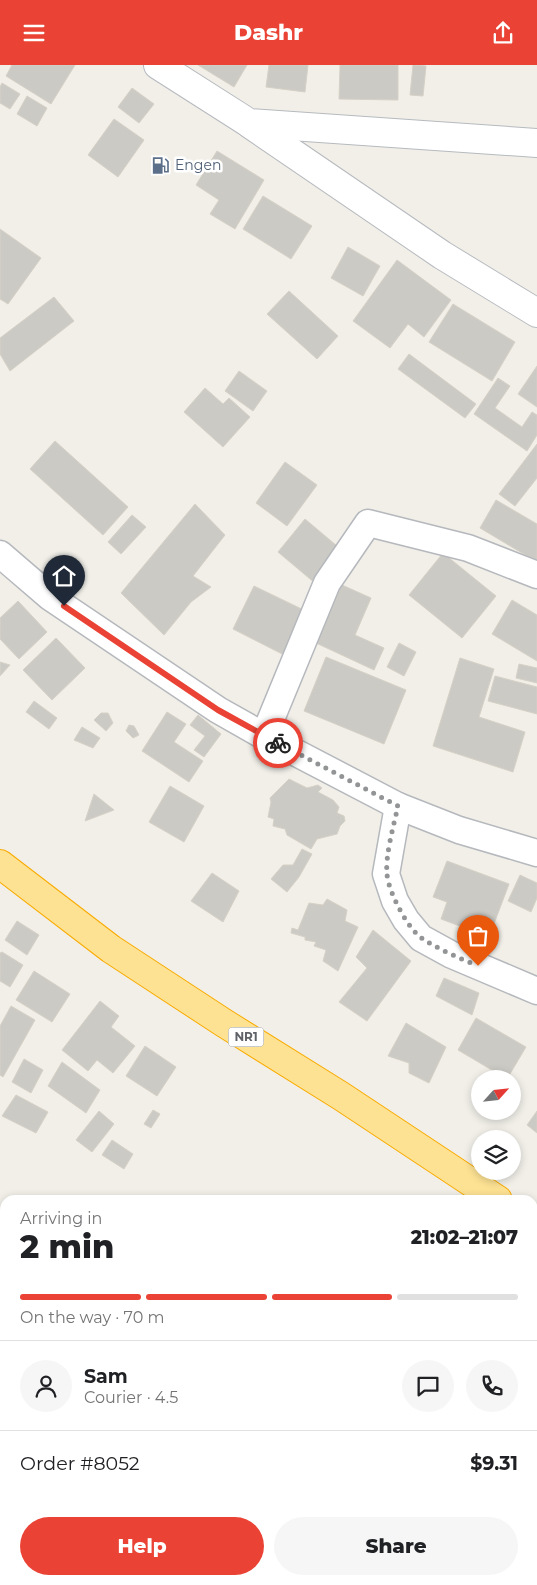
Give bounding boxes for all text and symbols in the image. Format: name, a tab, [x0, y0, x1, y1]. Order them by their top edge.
icon: menu	[20, 19, 48, 47]
text: Dashr	[234, 19, 303, 46]
icon: share	[489, 19, 517, 47]
fuel station icon: Engen	[151, 155, 171, 175]
place label: Engen	[175, 156, 221, 174]
pin	[43, 555, 85, 606]
icon: home	[50, 562, 78, 590]
courier	[253, 718, 303, 768]
icon: bike	[264, 729, 292, 757]
pin	[457, 915, 499, 966]
icon: bag	[464, 922, 492, 950]
road number: NR1	[228, 1027, 264, 1047]
north arrow	[471, 1070, 521, 1120]
map controls	[471, 1070, 521, 1180]
button: layers	[471, 1130, 521, 1180]
text: Arriving in	[20, 1209, 102, 1228]
text: 21:02–21:07	[411, 1226, 518, 1249]
text: 2 min	[20, 1227, 114, 1266]
text: On the way · 70 m	[20, 1308, 164, 1327]
button: person	[20, 1360, 72, 1412]
button: chat	[402, 1360, 454, 1412]
button: phone	[466, 1360, 518, 1412]
text: Sam	[84, 1365, 128, 1388]
text: Courier · 4.5	[84, 1388, 178, 1407]
text: Order #8052	[20, 1452, 140, 1475]
text: $9.31	[470, 1452, 518, 1475]
button: Help	[20, 1517, 264, 1575]
button: Share	[274, 1517, 518, 1575]

